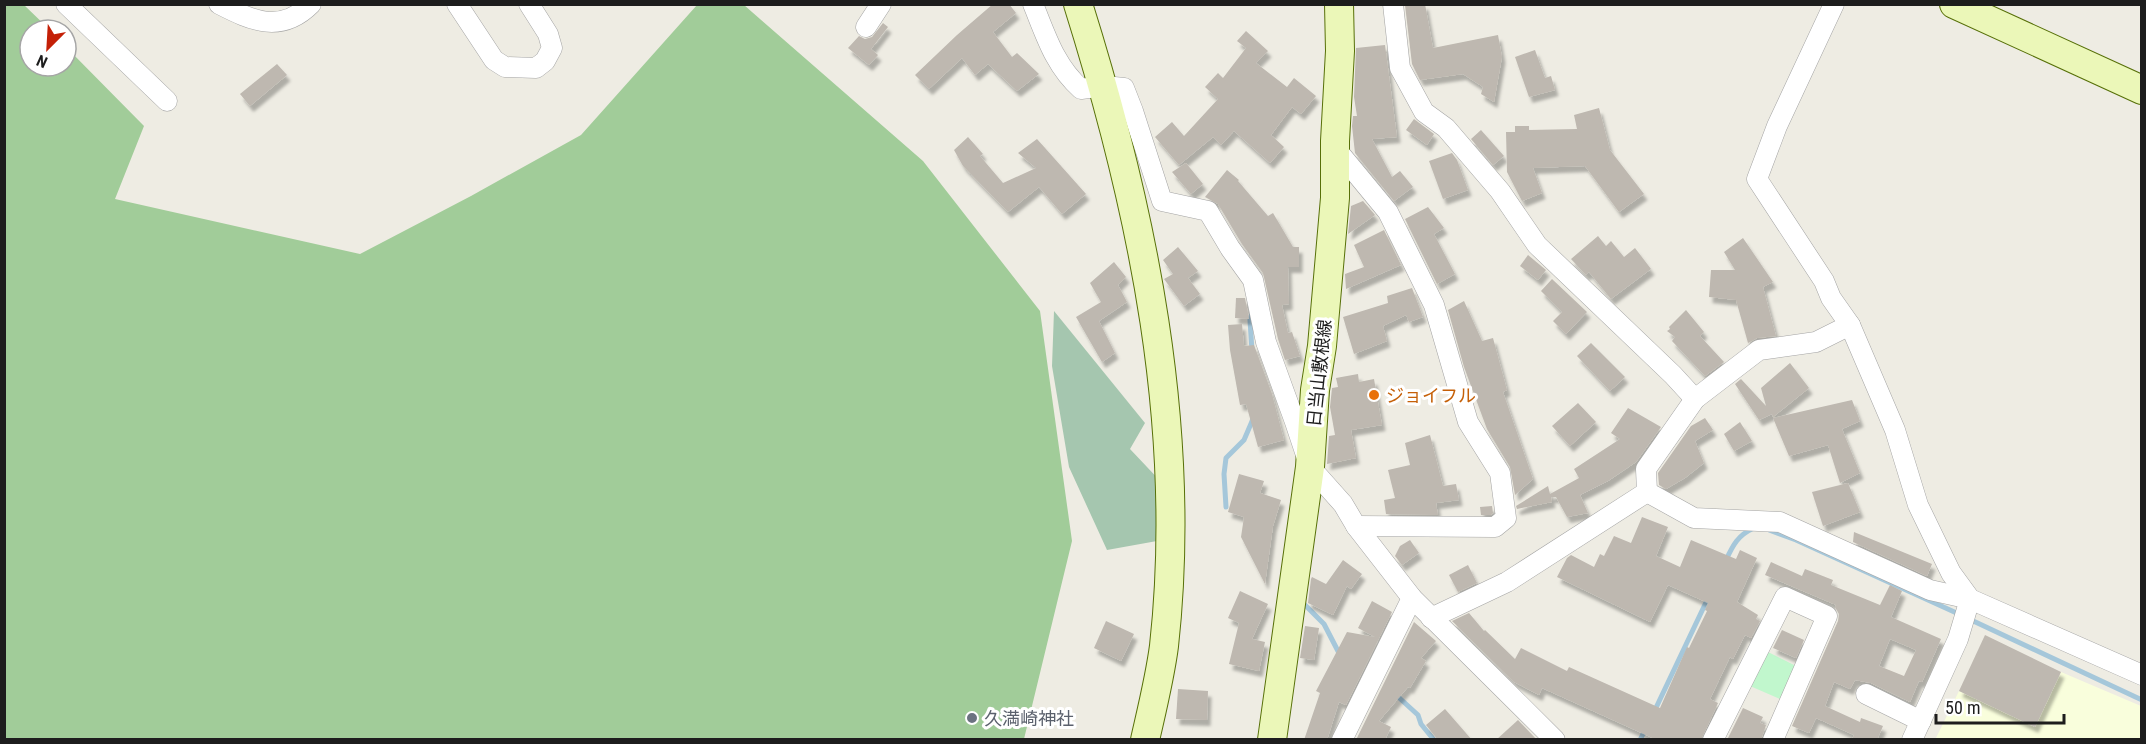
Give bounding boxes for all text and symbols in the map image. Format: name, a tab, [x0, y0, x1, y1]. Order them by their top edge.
north arrow	[18, 18, 78, 78]
text: N	[34, 51, 50, 72]
street label: 日当山敷根線	[1303, 318, 1335, 428]
place label: ジョイフル	[1386, 385, 1476, 406]
marker: ジョイフル	[1367, 388, 1381, 402]
scale bar	[1936, 687, 2064, 725]
text: 50 m	[1945, 697, 1980, 718]
place label: 久満崎神社	[984, 708, 1074, 729]
marker: 久満崎神社	[965, 711, 979, 725]

